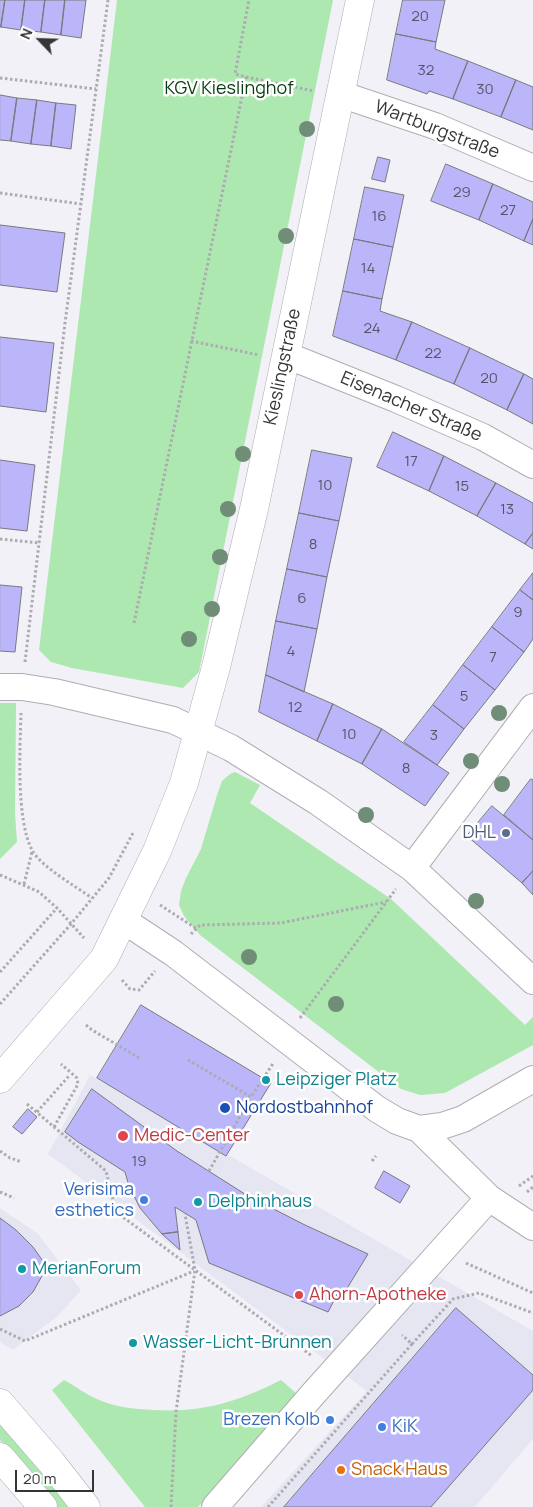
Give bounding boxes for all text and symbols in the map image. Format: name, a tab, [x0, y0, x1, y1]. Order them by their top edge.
house number: 20	[411, 8, 429, 26]
north arrow	[15, 15, 65, 65]
text: N	[15, 25, 37, 42]
house number: 32	[418, 62, 434, 80]
park label: KGV Kieslinghof	[164, 78, 294, 100]
house number: 30	[476, 81, 494, 99]
street label: Wartburgstraße	[372, 96, 502, 164]
house number: 29	[453, 184, 471, 202]
house number: 27	[500, 202, 516, 220]
house number: 16	[371, 208, 387, 226]
house number: 14	[361, 260, 375, 278]
street label: Kieslingstraße	[260, 307, 306, 427]
house number: 24	[363, 320, 381, 338]
house number: 22	[424, 345, 442, 363]
street label: Eisenacher Straße	[337, 367, 485, 447]
house number: 20	[480, 370, 498, 388]
house number: 17	[404, 453, 418, 471]
house number: 10	[318, 477, 332, 495]
house number: 15	[455, 478, 469, 496]
house number: 13	[500, 501, 514, 519]
house number: 8	[309, 536, 317, 554]
house number: 6	[297, 590, 307, 608]
house number: 9	[513, 604, 523, 622]
house number: 4	[287, 643, 295, 661]
house number: 7	[489, 649, 497, 667]
house number: 5	[460, 688, 468, 706]
house number: 12	[288, 699, 302, 717]
house number: 10	[342, 726, 356, 744]
house number: 3	[430, 727, 438, 745]
house number: 8	[402, 760, 410, 778]
place label: DHL	[462, 822, 496, 844]
marker: DHL	[500, 827, 512, 839]
place label: Leipziger Platz	[276, 1069, 397, 1091]
marker: Leipziger Platz	[260, 1074, 272, 1086]
place label: Nordostbahnhof	[236, 1097, 373, 1119]
marker: Nordostbahnhof	[218, 1101, 232, 1115]
place label: Medic-Center	[134, 1125, 250, 1147]
marker: Medic-Center	[116, 1129, 130, 1143]
house number: 19	[131, 1153, 147, 1171]
place label: Verisima esthetics	[55, 1179, 134, 1222]
place label: Delphinhaus	[208, 1191, 312, 1213]
marker: Verisima esthetics	[138, 1194, 150, 1206]
marker: Delphinhaus	[192, 1196, 204, 1208]
place label: MerianForum	[32, 1258, 141, 1280]
marker: MerianForum	[16, 1263, 28, 1275]
place label: Ahorn-Apotheke	[309, 1284, 447, 1306]
marker: Ahorn-Apotheke	[293, 1289, 305, 1301]
place label: Wasser-Licht-Brunnen	[143, 1332, 332, 1354]
marker: Wasser-Licht-Brunnen	[127, 1337, 139, 1349]
place label: Brezen Kolb	[223, 1409, 320, 1431]
marker: Brezen Kolb	[324, 1414, 336, 1426]
place label: KiK	[392, 1416, 418, 1438]
marker: KiK	[376, 1421, 388, 1433]
place label: Snack Haus	[351, 1459, 448, 1481]
scale bar	[18, 1460, 96, 1492]
marker: Snack Haus	[335, 1464, 347, 1476]
text: 20 m	[23, 1468, 56, 1489]

